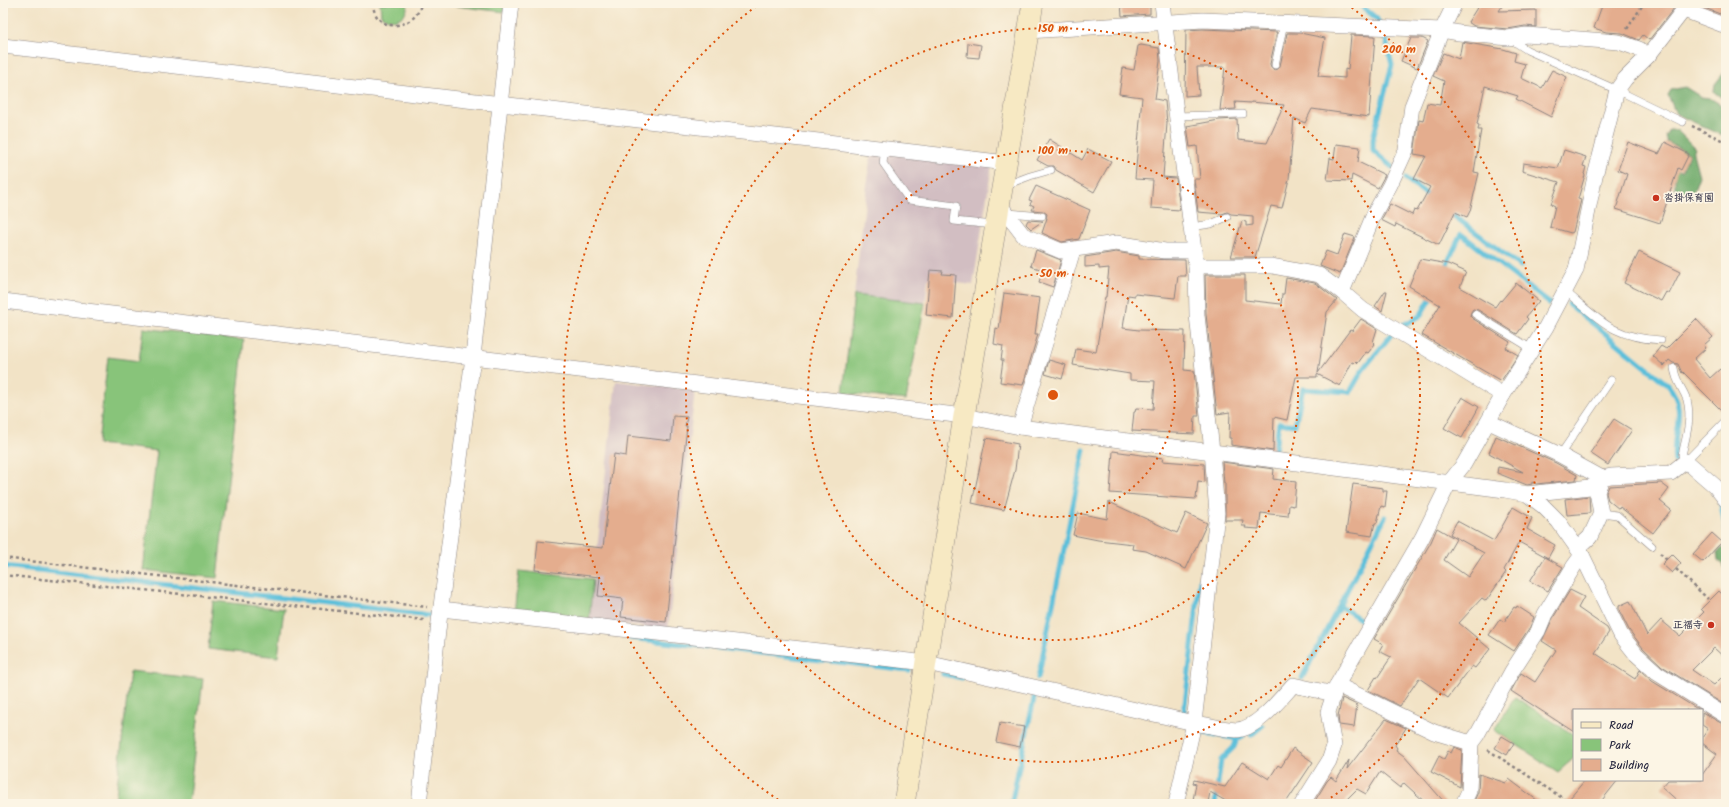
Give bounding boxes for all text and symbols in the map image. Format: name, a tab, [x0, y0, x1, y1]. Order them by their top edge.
text: 150 m	[1038, 19, 1068, 38]
text: 200 m	[1382, 40, 1416, 59]
text: 100 m	[1038, 141, 1068, 160]
place label: 沓掛保育園	[1664, 190, 1714, 206]
marker: 沓掛保育園	[1651, 193, 1661, 203]
text: 50 m	[1039, 264, 1067, 283]
centre of rings	[1046, 388, 1060, 402]
place label: 正福寺	[1673, 617, 1703, 633]
marker: 正福寺	[1706, 620, 1716, 630]
legend	[1573, 709, 1703, 781]
text: Road	[1609, 716, 1634, 735]
text: Park	[1609, 736, 1631, 755]
text: Building	[1609, 756, 1649, 775]

